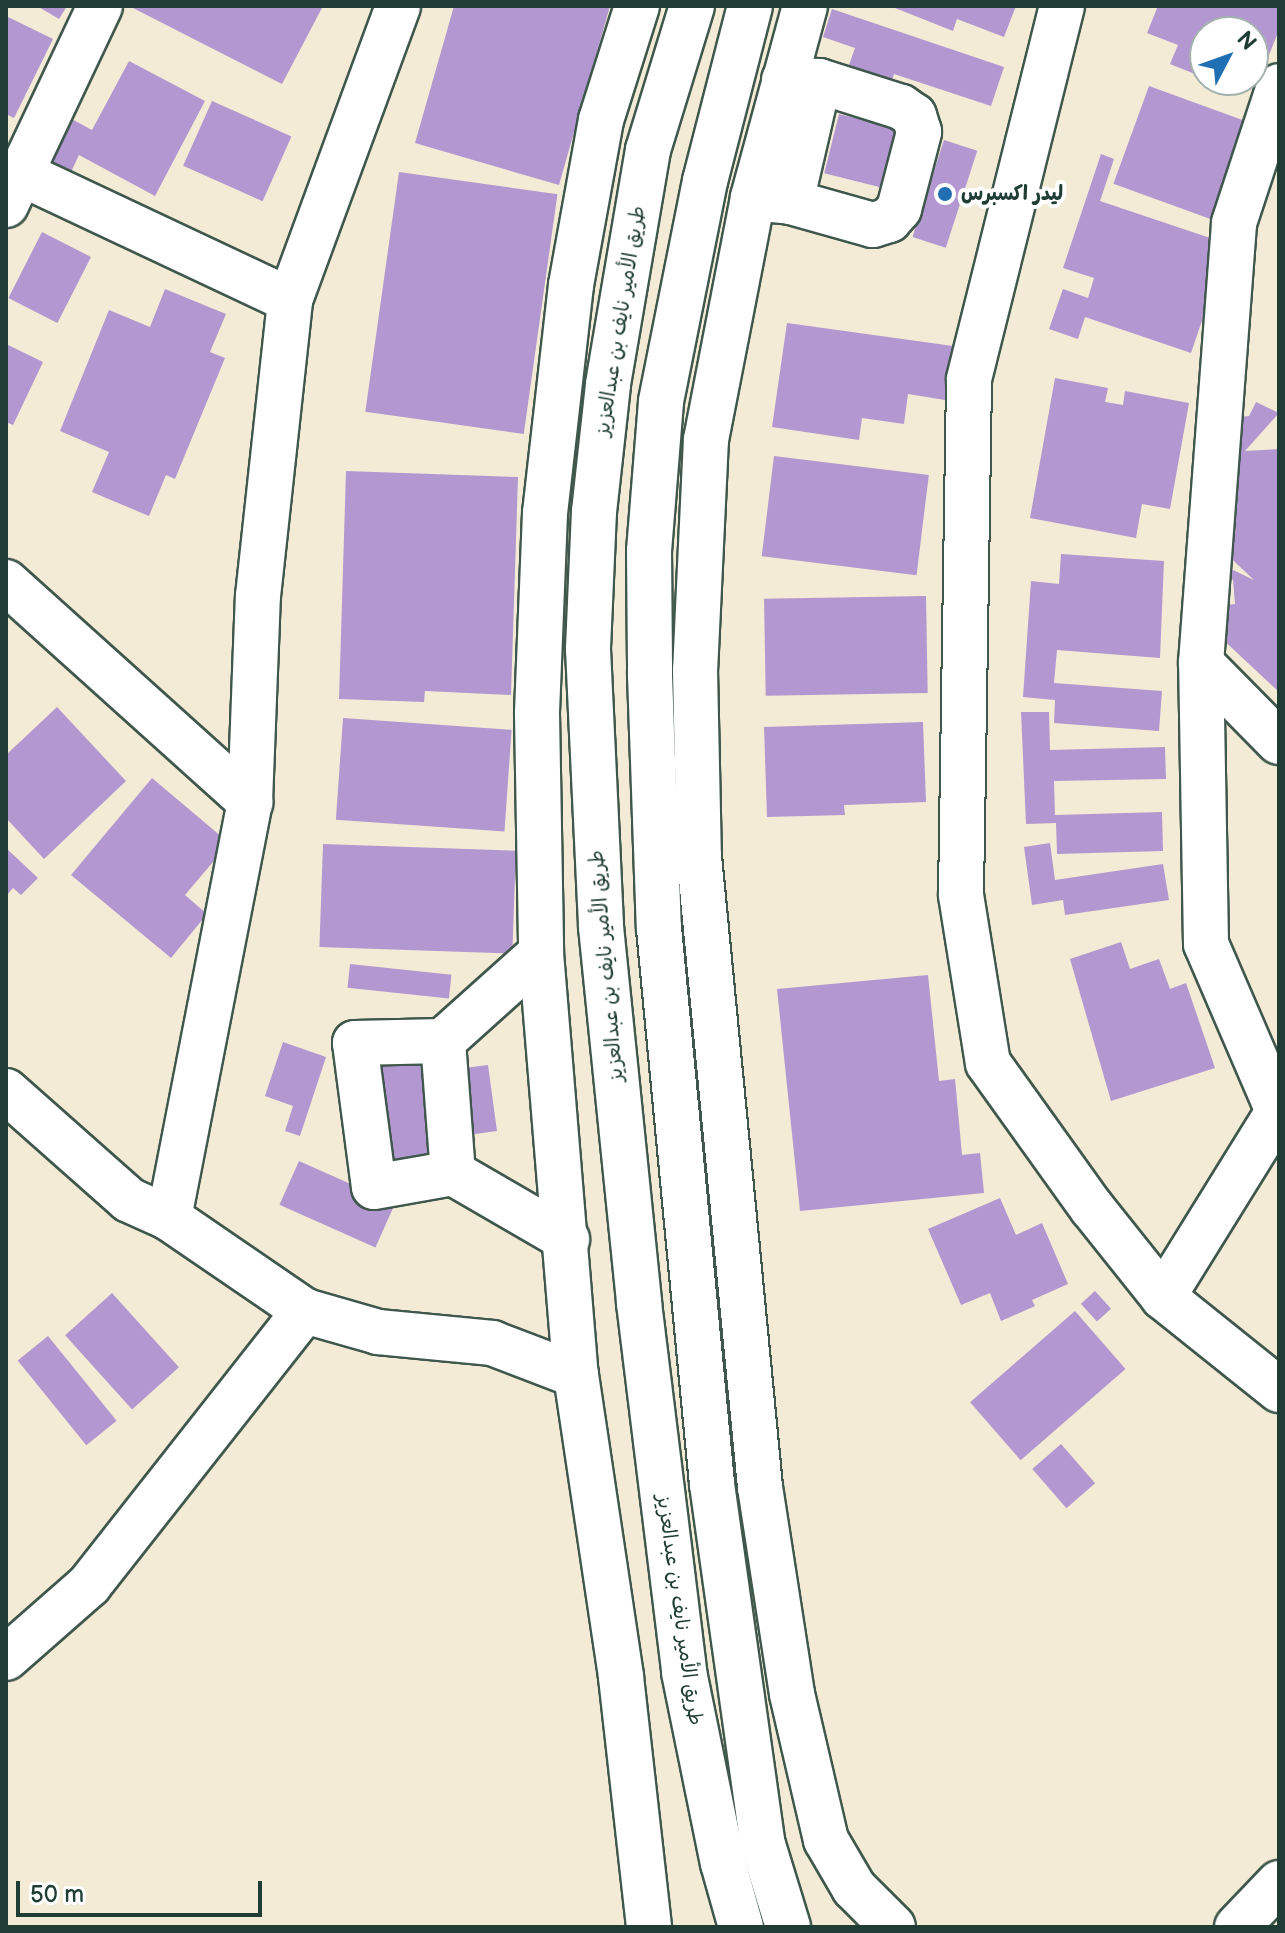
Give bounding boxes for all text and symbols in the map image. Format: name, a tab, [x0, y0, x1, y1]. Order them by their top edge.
north arrow	[1189, 16, 1269, 96]
text: N	[1230, 26, 1262, 56]
place label: ليدر اكسبرس	[961, 182, 1063, 206]
marker: ليدر اكسبرس	[936, 185, 954, 203]
street label: طريق الأمير نايف بن عبدالعزيز	[591, 204, 651, 438]
street label: طريق الأمير نايف بن عبدالعزيز	[585, 849, 629, 1083]
street label: طريق الأمير نايف بن عبدالعزيز	[651, 1493, 707, 1727]
scale bar	[20, 1865, 266, 1915]
text: 50 m	[30, 1880, 84, 1909]

